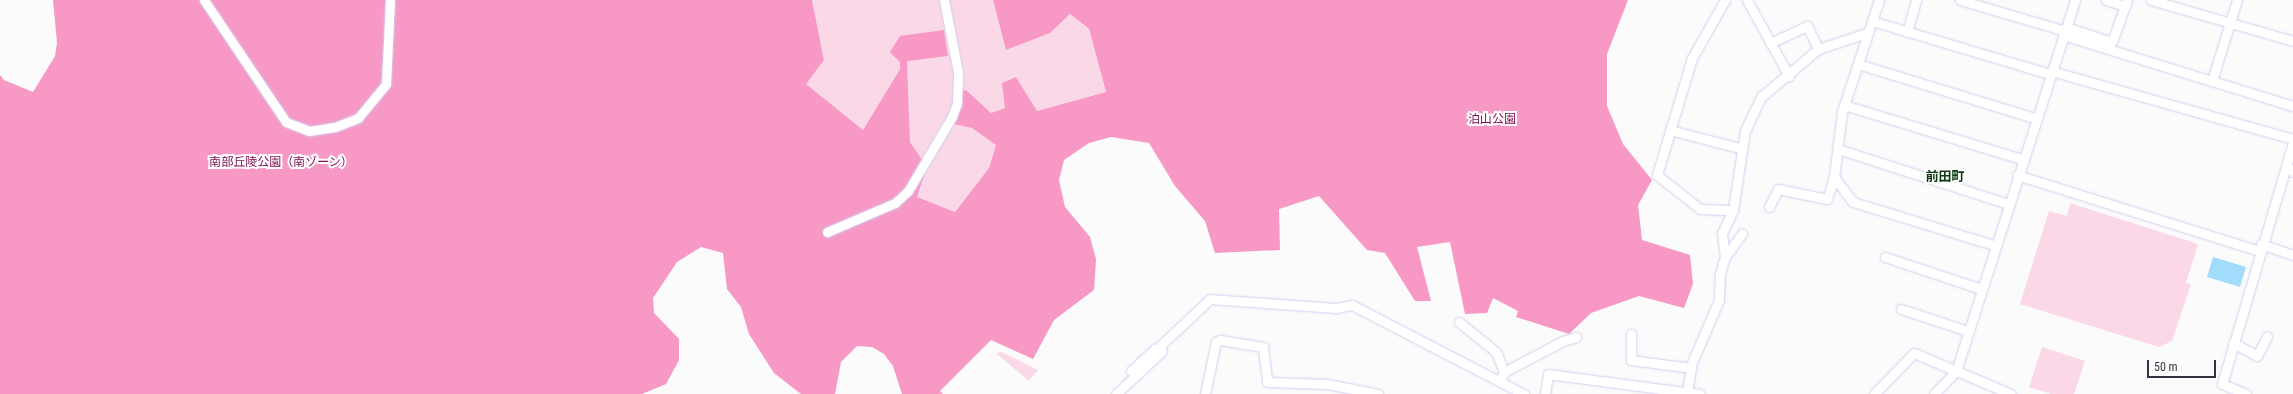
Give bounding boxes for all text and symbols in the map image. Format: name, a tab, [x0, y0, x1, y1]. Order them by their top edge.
park label: 泊山公園	[1468, 113, 1516, 127]
park label: 南部丘陵公園（南ゾーン）	[209, 156, 353, 170]
district label: 前田町	[1926, 169, 1964, 185]
scale bar	[2149, 352, 2218, 378]
text: 50 m	[2154, 360, 2178, 374]

